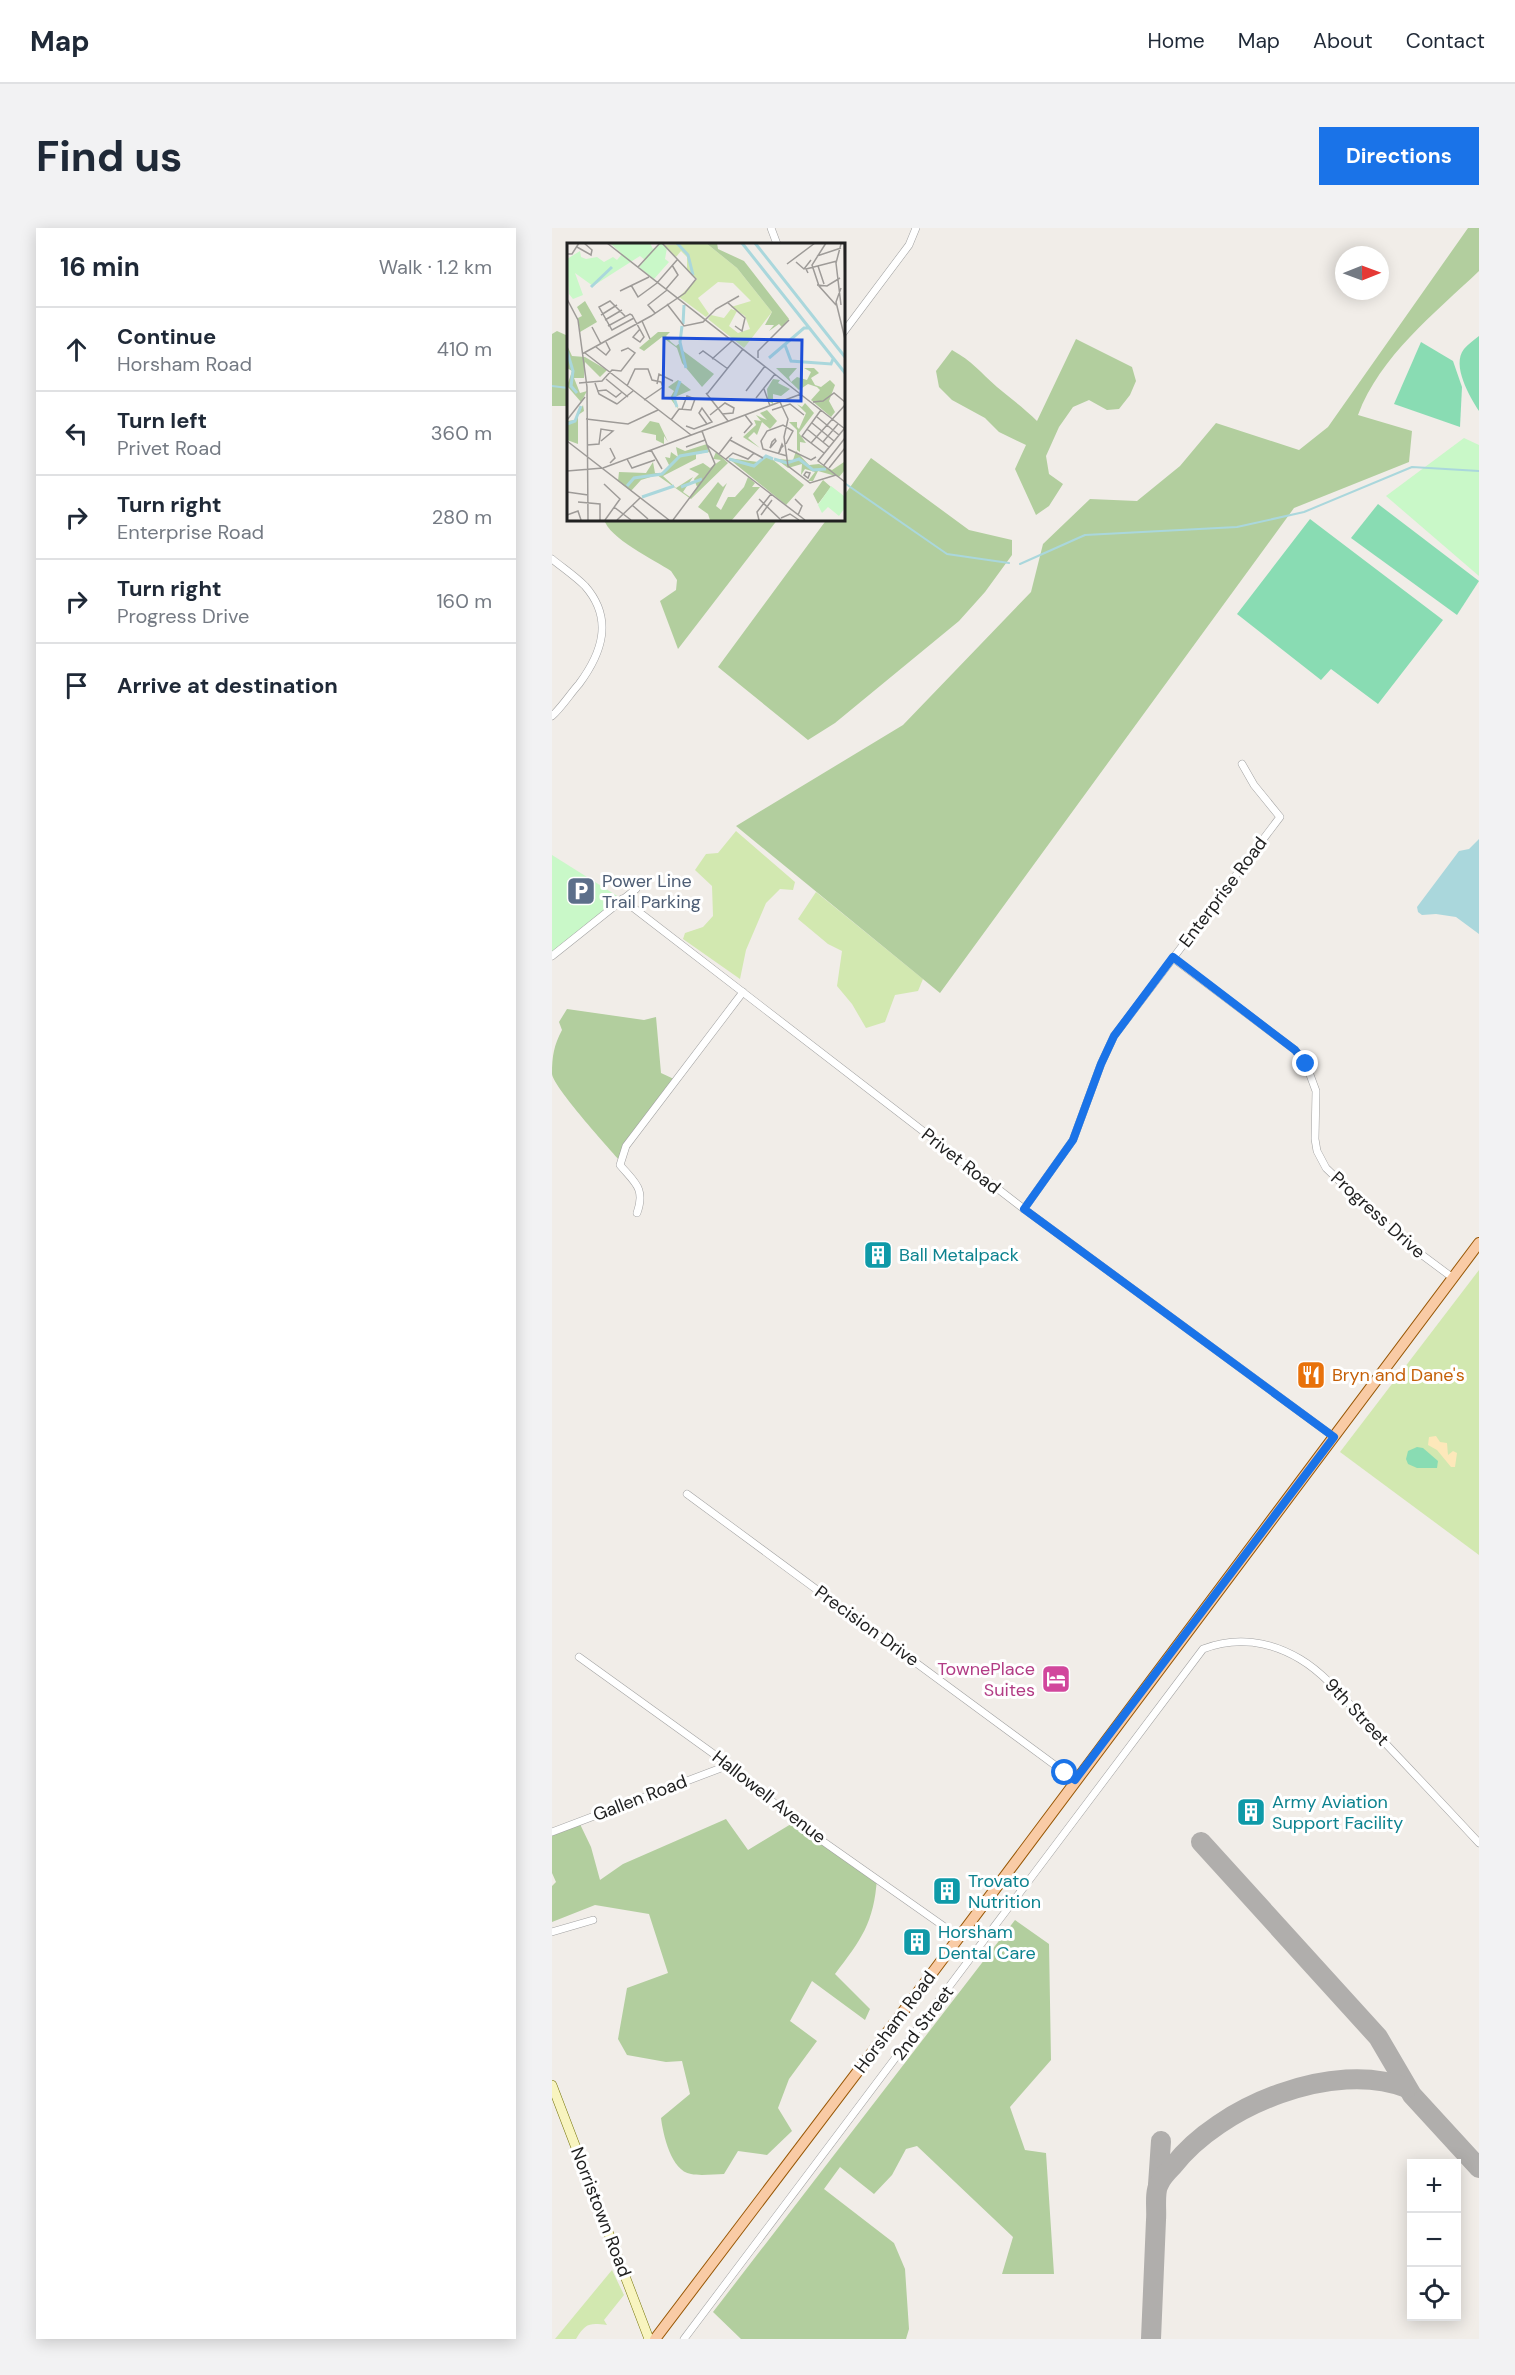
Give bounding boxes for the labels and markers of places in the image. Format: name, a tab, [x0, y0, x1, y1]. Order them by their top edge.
place label: Power Line Trail Parking	[602, 869, 701, 914]
parking icon: Power Line Trail Parking	[565, 875, 597, 907]
building icon: Ball Metalpack	[862, 1239, 894, 1271]
place label: Ball Metalpack	[899, 1243, 1019, 1267]
restaurant icon: Bryn and Dane's	[1295, 1359, 1327, 1391]
place label: Bryn and Dane's	[1332, 1363, 1465, 1387]
place label: TownePlace Suites	[937, 1657, 1035, 1702]
hotel icon: TownePlace Suites	[1040, 1663, 1072, 1695]
place label: Army Aviation Support Facility	[1272, 1790, 1403, 1835]
building icon: Army Aviation Support Facility	[1235, 1796, 1267, 1828]
place label: Trovato Nutrition	[968, 1869, 1041, 1914]
building icon: Trovato Nutrition	[931, 1875, 963, 1907]
place label: Horsham Dental Care	[938, 1920, 1036, 1965]
building icon: Horsham Dental Care	[901, 1926, 933, 1958]

